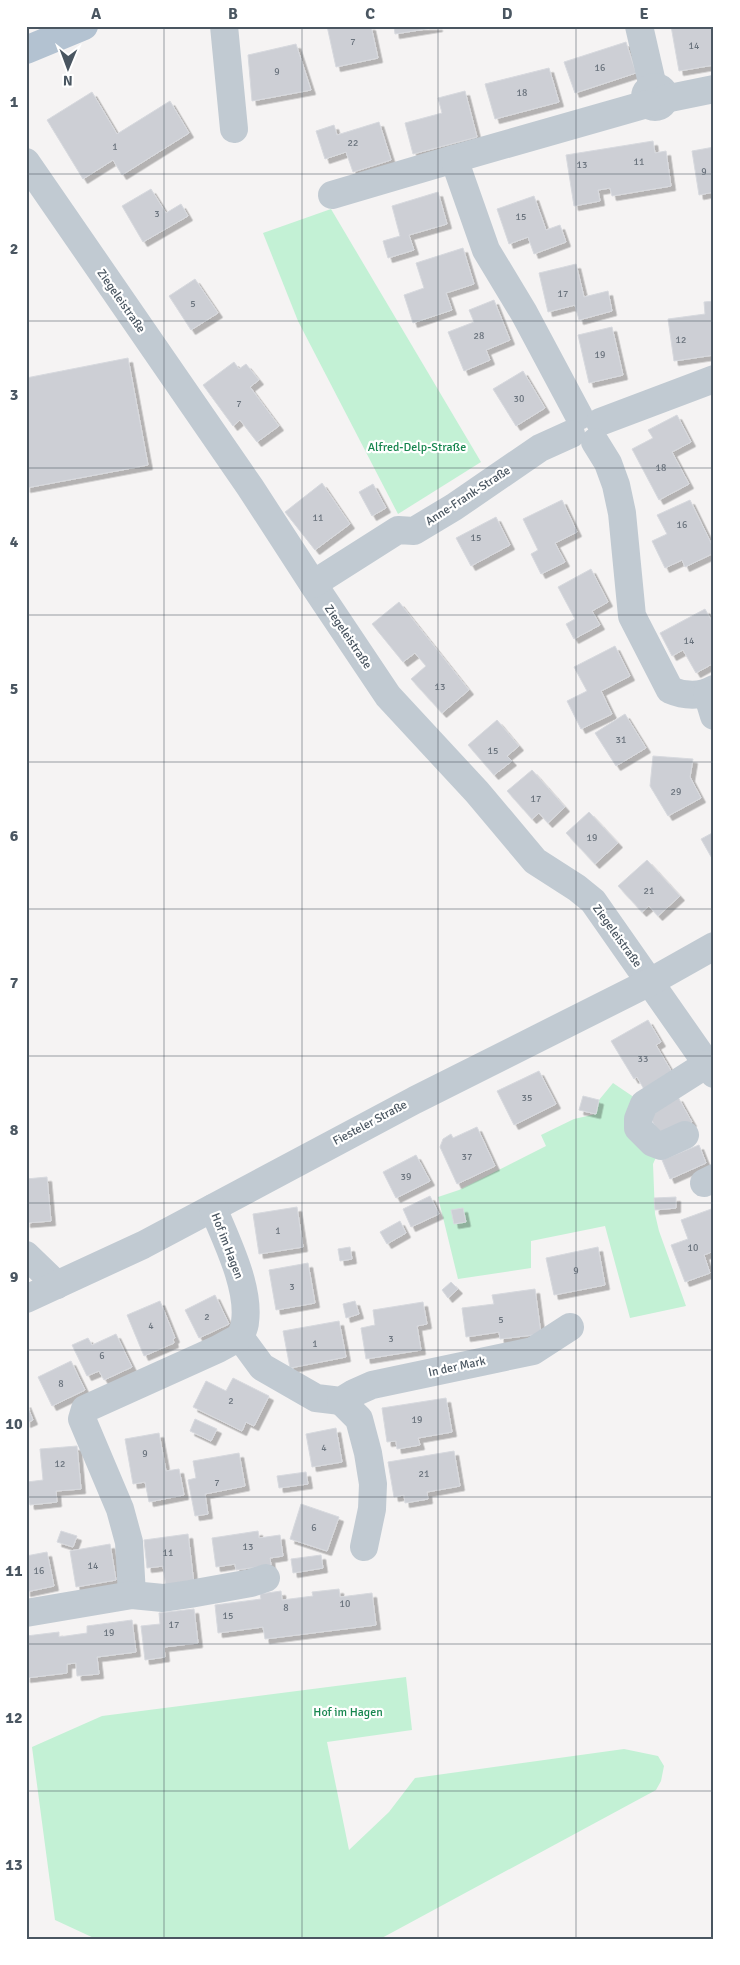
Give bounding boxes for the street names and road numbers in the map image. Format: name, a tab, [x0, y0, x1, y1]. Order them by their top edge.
street label: Ziegeleistraße	[94, 266, 148, 336]
street label: Anne-Frank-Straße	[423, 463, 513, 529]
street label: Ziegeleistraße	[321, 602, 375, 672]
street label: Ziegeleistraße	[589, 901, 645, 971]
street label: Fiesteler Straße	[330, 1097, 410, 1149]
street label: Hof im Hagen	[208, 1211, 246, 1281]
street label: In der Mark	[427, 1354, 487, 1380]

